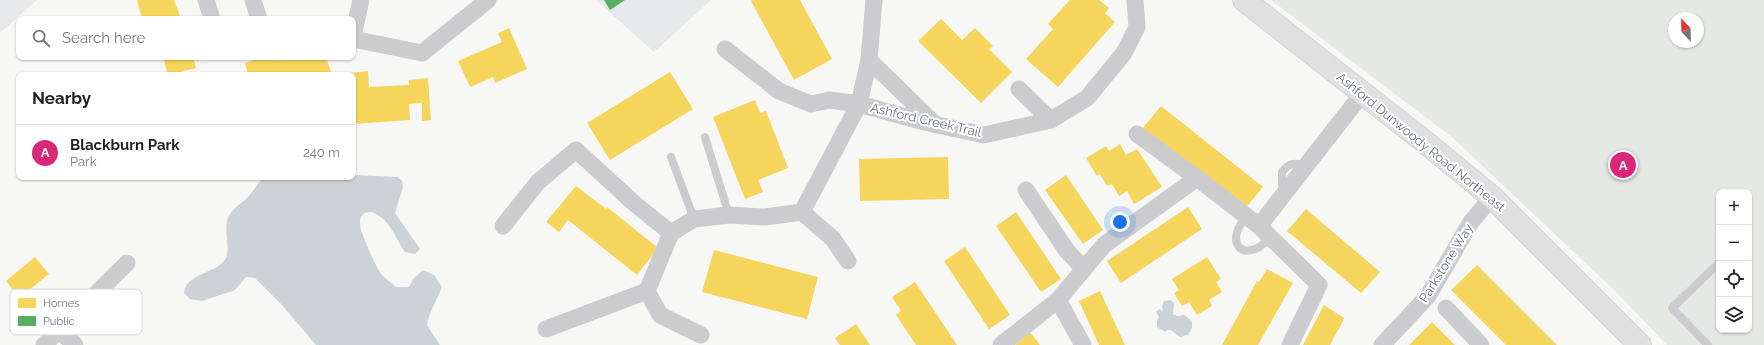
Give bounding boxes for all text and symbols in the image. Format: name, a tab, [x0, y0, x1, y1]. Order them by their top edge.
north arrow	[1668, 12, 1704, 48]
search box	[16, 16, 356, 60]
icon: search	[30, 27, 52, 49]
text: Search here	[62, 29, 145, 47]
street label: Ashford Dunwoody Road Northeast	[1334, 69, 1509, 215]
text: Nearby	[32, 88, 91, 108]
street label: Ashford Creek Trail	[869, 100, 983, 140]
text: Blackburn Park	[70, 136, 180, 154]
text: A	[41, 145, 49, 160]
text: 240 m	[303, 145, 340, 160]
pin: A	[1610, 150, 1636, 180]
text: Park	[70, 154, 97, 169]
map controls	[1716, 189, 1752, 333]
button: +	[1716, 189, 1752, 225]
your location	[1110, 212, 1130, 232]
street label: Parkstone Way	[1416, 221, 1476, 305]
button: −	[1716, 225, 1752, 261]
button: locate	[1716, 261, 1752, 297]
legend	[10, 289, 142, 335]
text: Homes	[43, 297, 79, 310]
button: layers	[1716, 297, 1752, 333]
text: Public	[43, 315, 75, 328]

